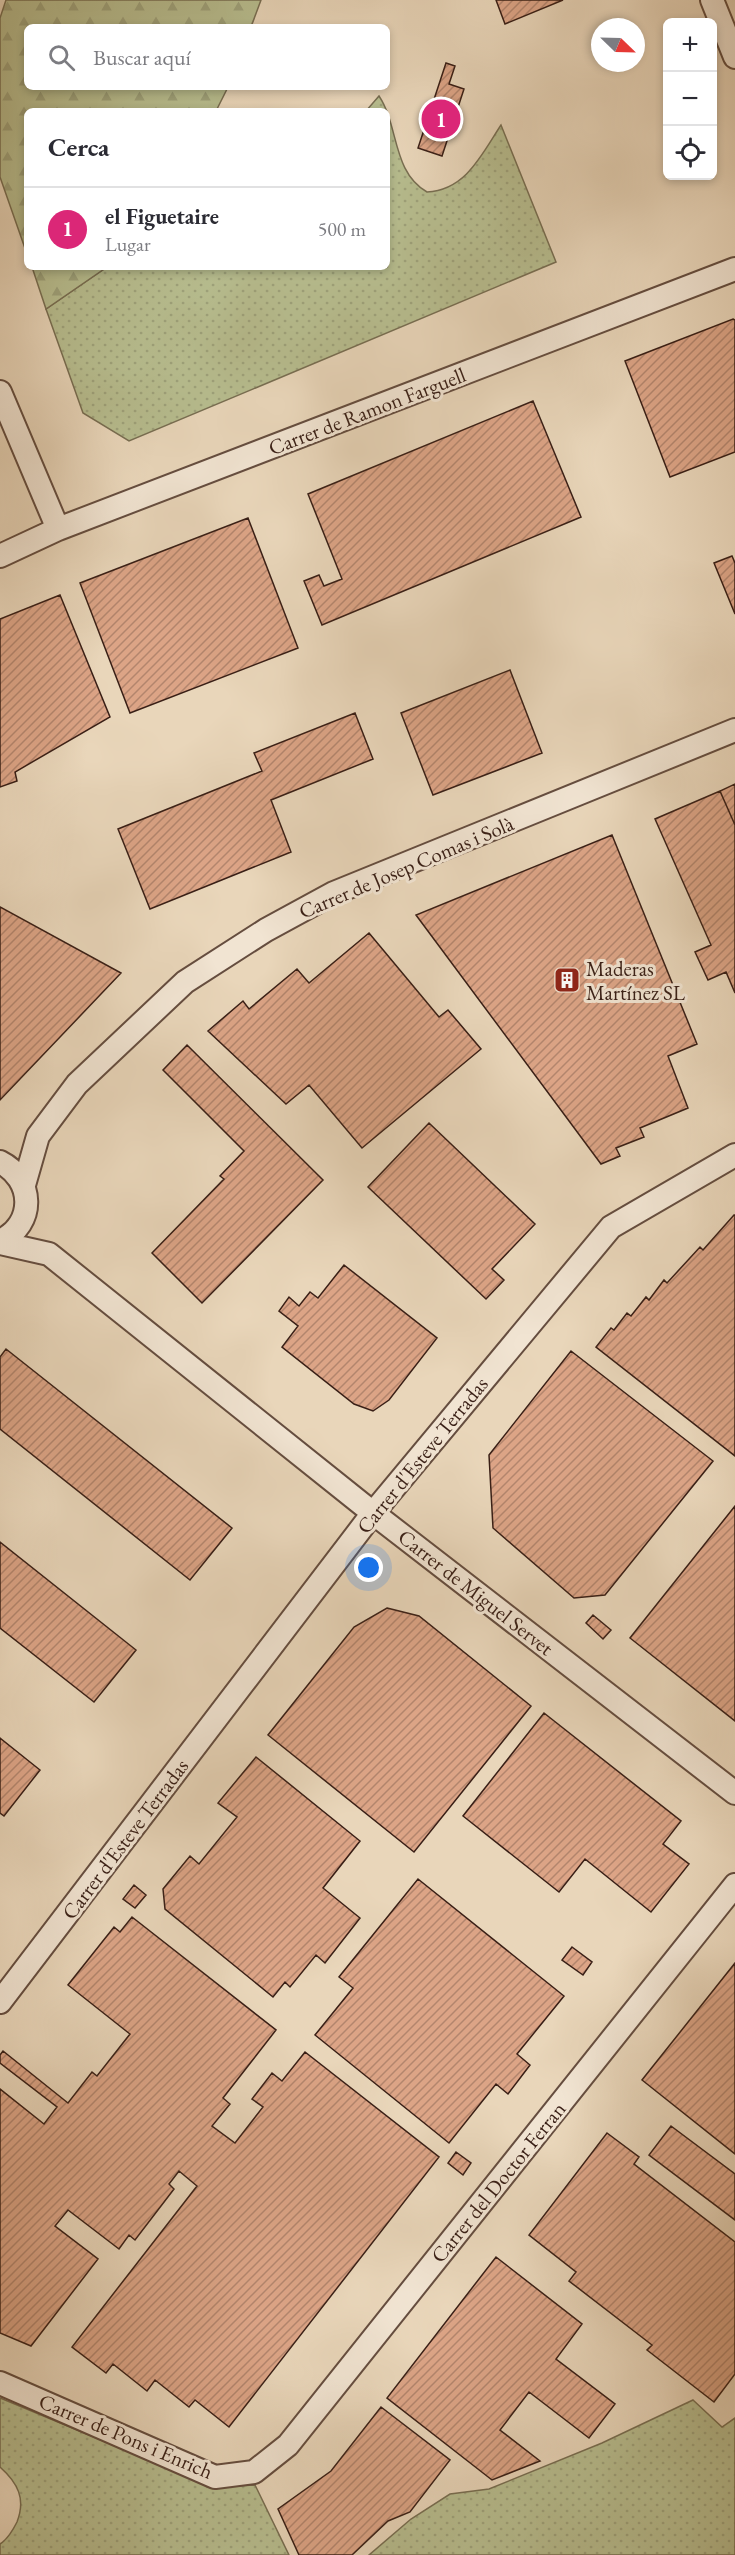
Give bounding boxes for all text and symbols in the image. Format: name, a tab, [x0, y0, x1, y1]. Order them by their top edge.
north arrow	[591, 18, 645, 72]
map controls	[663, 18, 717, 180]
button: +	[663, 18, 717, 72]
search box	[24, 24, 390, 90]
icon: search	[45, 41, 78, 74]
text: Buscar aquí	[93, 43, 191, 72]
button: −	[663, 72, 717, 126]
pin: 1	[422, 96, 460, 142]
button: locate	[663, 126, 717, 180]
text: Cerca	[48, 130, 109, 164]
text: el Figuetaire	[105, 202, 219, 231]
text: 1	[62, 216, 73, 242]
text: 500 m	[318, 216, 366, 242]
text: Lugar	[105, 231, 151, 257]
street label: Carrer de Ramon Farguell	[265, 361, 469, 461]
street label: Carrer de Josep Comas i Solà	[294, 809, 518, 925]
place label: Maderas Martínez SL	[586, 955, 686, 1006]
building icon: Maderas Martínez SL	[552, 965, 582, 995]
street label: Carrer d'Esteve Terradas	[350, 1371, 494, 1539]
street label: Carrer de Miguel Servet	[393, 1523, 559, 1661]
your location	[354, 1553, 383, 1582]
street label: Carrer d'Esteve Terradas	[56, 1753, 194, 1925]
street label: Carrer del Doctor Ferran	[425, 2096, 571, 2268]
street label: Carrer de Pons i Enrich	[35, 2387, 217, 2485]

